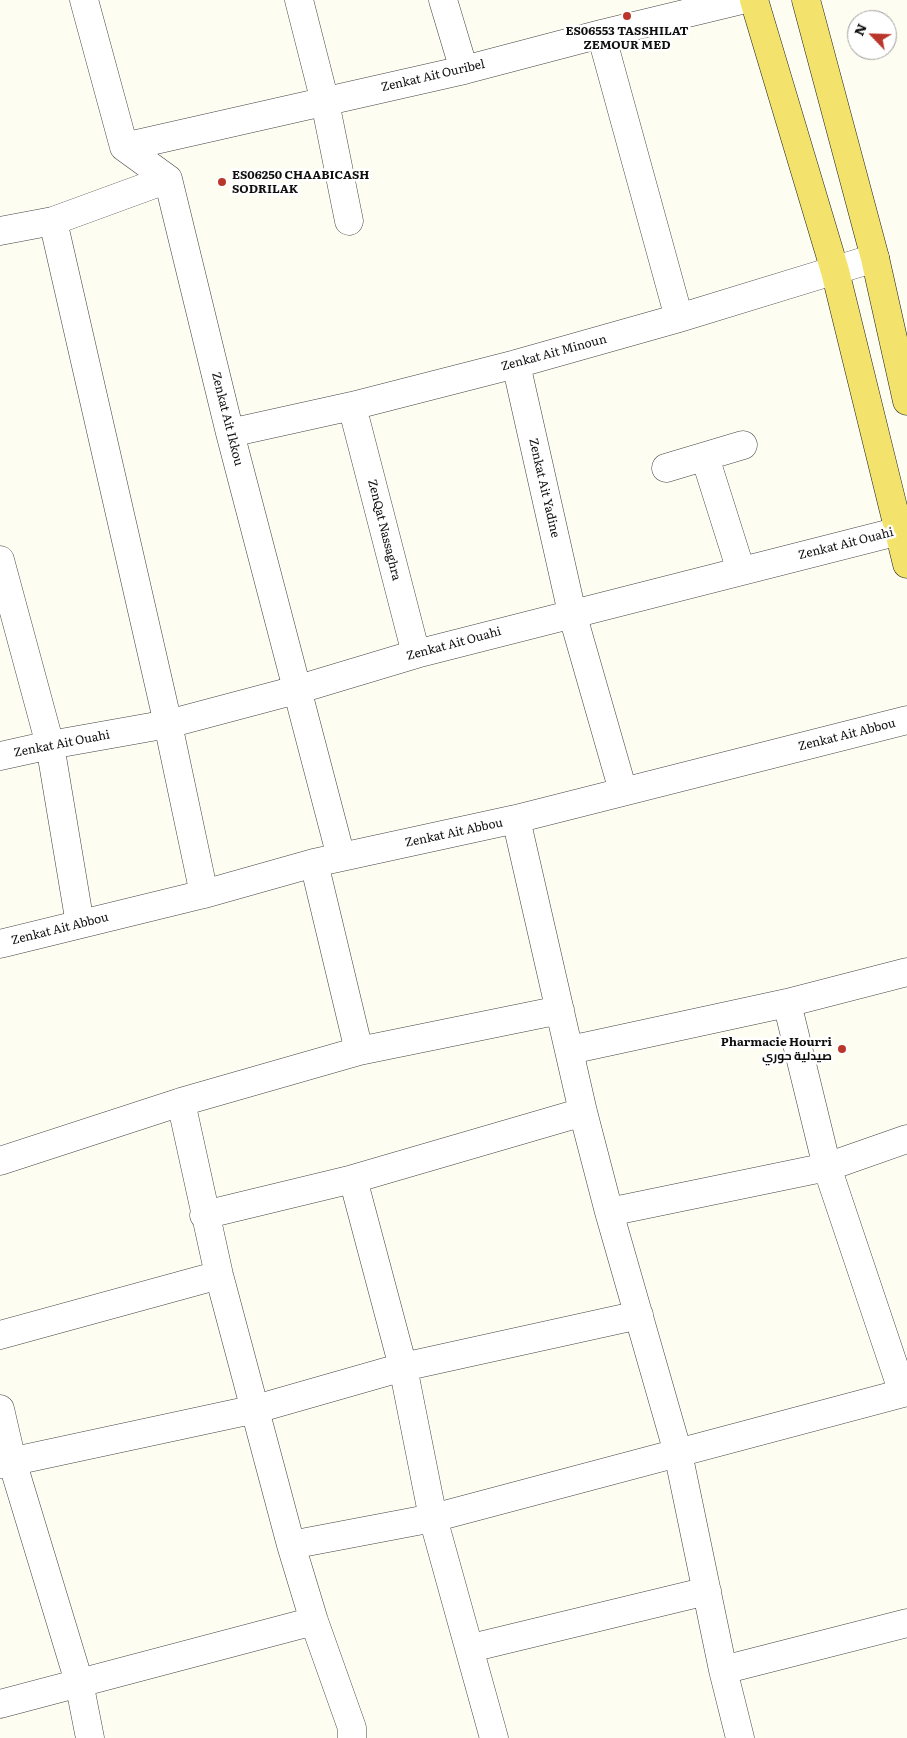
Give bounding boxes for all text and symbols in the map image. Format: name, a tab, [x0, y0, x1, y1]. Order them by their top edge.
marker: ES06553 TASSHILAT ZEMOUR MED	[621, 10, 633, 22]
north arrow	[847, 10, 897, 60]
text: N	[848, 20, 871, 39]
place label: ES06553 TASSHILAT ZEMOUR MED	[565, 24, 689, 52]
street label: Zenkat Ait Ouribel	[380, 57, 486, 95]
place label: ES06250 CHAABICASH SODRILAK	[232, 168, 369, 196]
marker: ES06250 CHAABICASH SODRILAK	[216, 176, 228, 188]
street label: Zenkat Ait Minoun	[500, 332, 608, 374]
street label: Zenkat Ait Ikkou	[208, 371, 246, 467]
street label: Zenkat Ait Yadine	[526, 437, 562, 539]
street label: ZenQat Nassaghra	[364, 478, 404, 582]
street label: Zenkat Ait Ouahi	[797, 525, 895, 563]
street label: Zenkat Ait Ouahi	[405, 624, 503, 664]
street label: Zenkat Ait Abbou	[797, 716, 897, 754]
street label: Zenkat Ait Ouahi	[13, 728, 111, 760]
street label: Zenkat Ait Abbou	[404, 816, 504, 850]
street label: Zenkat Ait Abbou	[10, 910, 110, 948]
place label: Pharmacie Hourri صيدلية حوري	[721, 1035, 832, 1063]
marker: Pharmacie Hourri صيدلية حوري	[836, 1043, 848, 1055]

